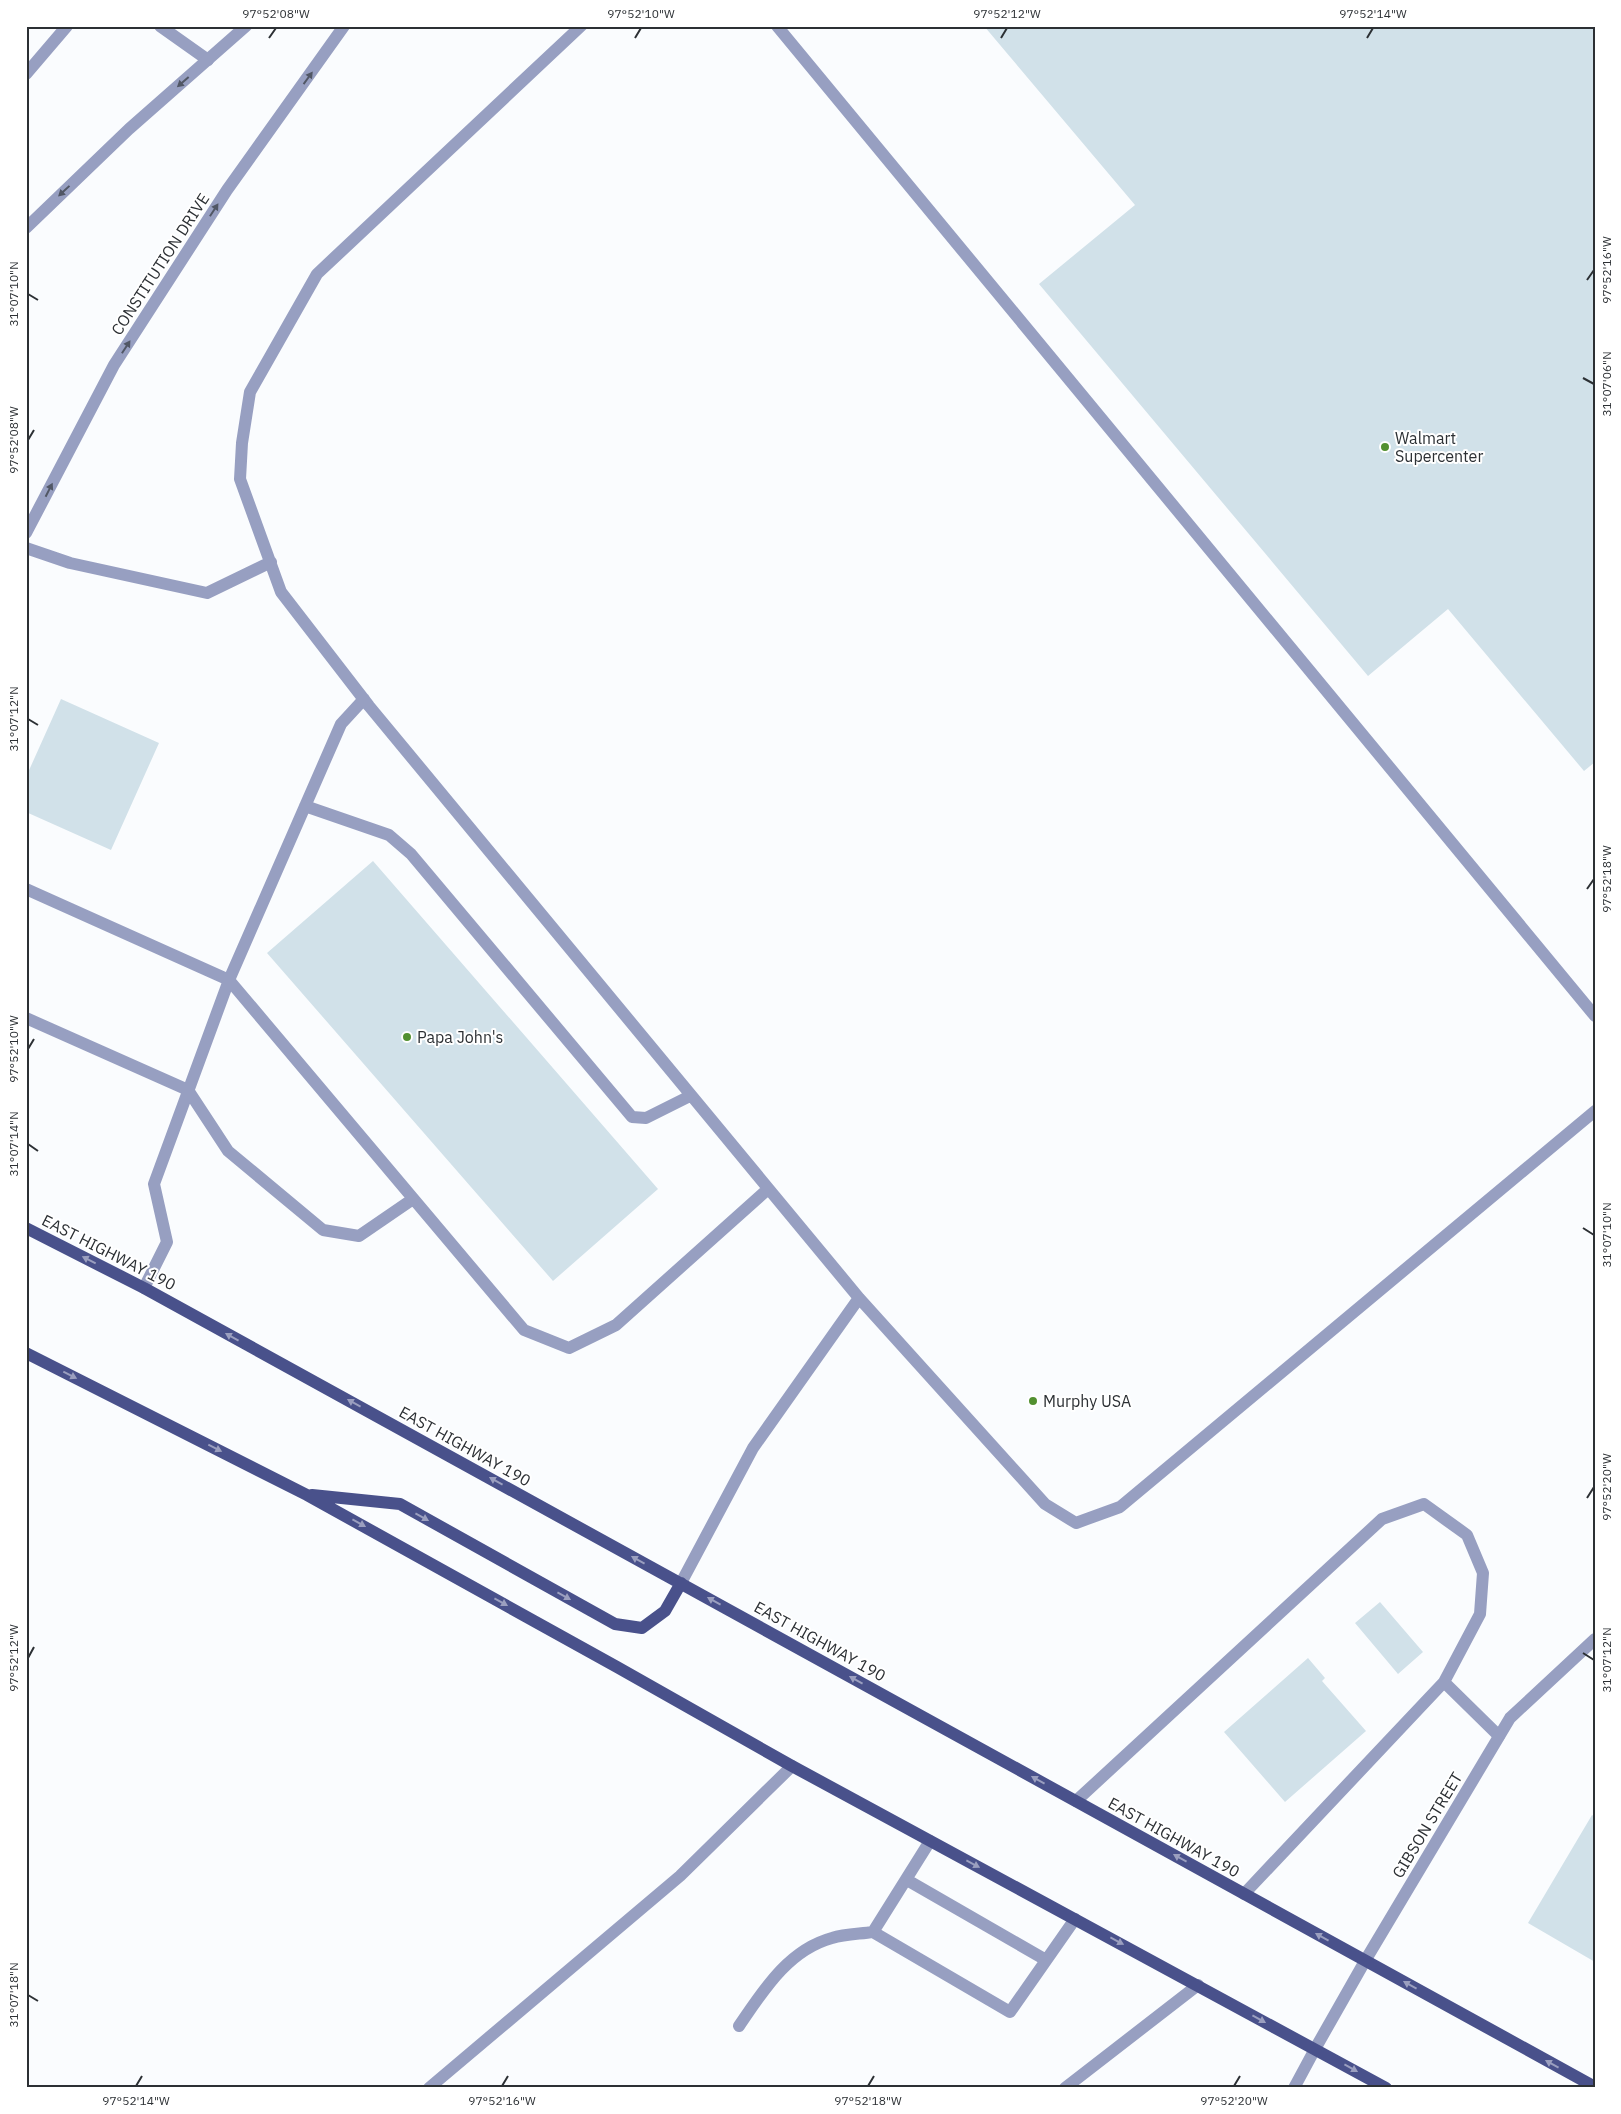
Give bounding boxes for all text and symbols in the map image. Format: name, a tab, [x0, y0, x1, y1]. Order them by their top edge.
text: 97°52'08"W	[242, 6, 310, 21]
text: 97°52'10"W	[607, 6, 675, 21]
text: 97°52'12"W	[973, 6, 1041, 21]
text: 97°52'14"W	[1339, 6, 1407, 21]
one-way arrow	[302, 71, 312, 84]
one-way arrow	[177, 76, 190, 87]
one-way arrow	[58, 185, 70, 197]
street label: CONSTITUTION DRIVE	[107, 189, 213, 339]
one-way arrow	[209, 204, 218, 217]
text: 97°52'16"W	[1599, 236, 1614, 304]
text: 31°07'10"N	[6, 261, 21, 327]
one-way arrow	[121, 340, 130, 353]
text: 31°07'06"N	[1599, 351, 1614, 417]
text: 97°52'08"W	[6, 406, 21, 474]
place label: Walmart Supercenter	[1395, 428, 1483, 466]
marker: Walmart Supercenter	[1379, 441, 1391, 453]
one-way arrow	[45, 483, 53, 497]
text: 31°07'12"N	[6, 686, 21, 752]
text: 97°52'18"W	[1599, 845, 1614, 913]
text: 97°52'10"W	[6, 1015, 21, 1083]
place label: Papa John's	[417, 1027, 503, 1047]
marker: Papa John's	[401, 1031, 413, 1043]
text: 31°07'14"N	[6, 1111, 21, 1177]
text: 31°07'10"N	[1599, 1202, 1614, 1268]
street label: EAST HIGHWAY 190	[39, 1210, 179, 1294]
one-way arrow	[82, 1256, 96, 1264]
one-way arrow	[226, 1332, 239, 1341]
one-way arrow	[63, 1371, 77, 1379]
place label: Murphy USA	[1043, 1391, 1131, 1411]
marker: Murphy USA	[1027, 1395, 1039, 1407]
one-way arrow	[346, 1399, 361, 1407]
street label: EAST HIGHWAY 190	[396, 1402, 534, 1490]
one-way arrow	[208, 1444, 222, 1452]
text: 97°52'20"W	[1599, 1453, 1614, 1521]
one-way arrow	[489, 1477, 503, 1486]
one-way arrow	[415, 1513, 429, 1521]
one-way arrow	[352, 1519, 365, 1528]
one-way arrow	[632, 1555, 645, 1564]
one-way arrow	[556, 1592, 571, 1600]
one-way arrow	[706, 1597, 721, 1605]
street label: EAST HIGHWAY 190	[751, 1597, 889, 1685]
one-way arrow	[494, 1598, 508, 1606]
text: 97°52'12"W	[6, 1624, 21, 1692]
text: 31°07'12"N	[1599, 1627, 1614, 1693]
one-way arrow	[849, 1675, 863, 1684]
street label: GIBSON STREET	[1388, 1768, 1466, 1882]
one-way arrow	[1031, 1776, 1045, 1784]
street label: EAST HIGHWAY 190	[1105, 1793, 1243, 1881]
one-way arrow	[1173, 1854, 1187, 1863]
one-way arrow	[966, 1860, 981, 1868]
one-way arrow	[1315, 1933, 1330, 1941]
one-way arrow	[1109, 1937, 1124, 1945]
text: 31°07'18"N	[6, 1962, 21, 2028]
one-way arrow	[1402, 1981, 1417, 1989]
one-way arrow	[1253, 2014, 1266, 2023]
one-way arrow	[1545, 2060, 1559, 2068]
one-way arrow	[1344, 2064, 1357, 2073]
text: 97°52'14"W	[102, 2093, 170, 2108]
text: 97°52'16"W	[468, 2093, 536, 2108]
text: 97°52'18"W	[834, 2093, 902, 2108]
text: 97°52'20"W	[1200, 2093, 1268, 2108]

